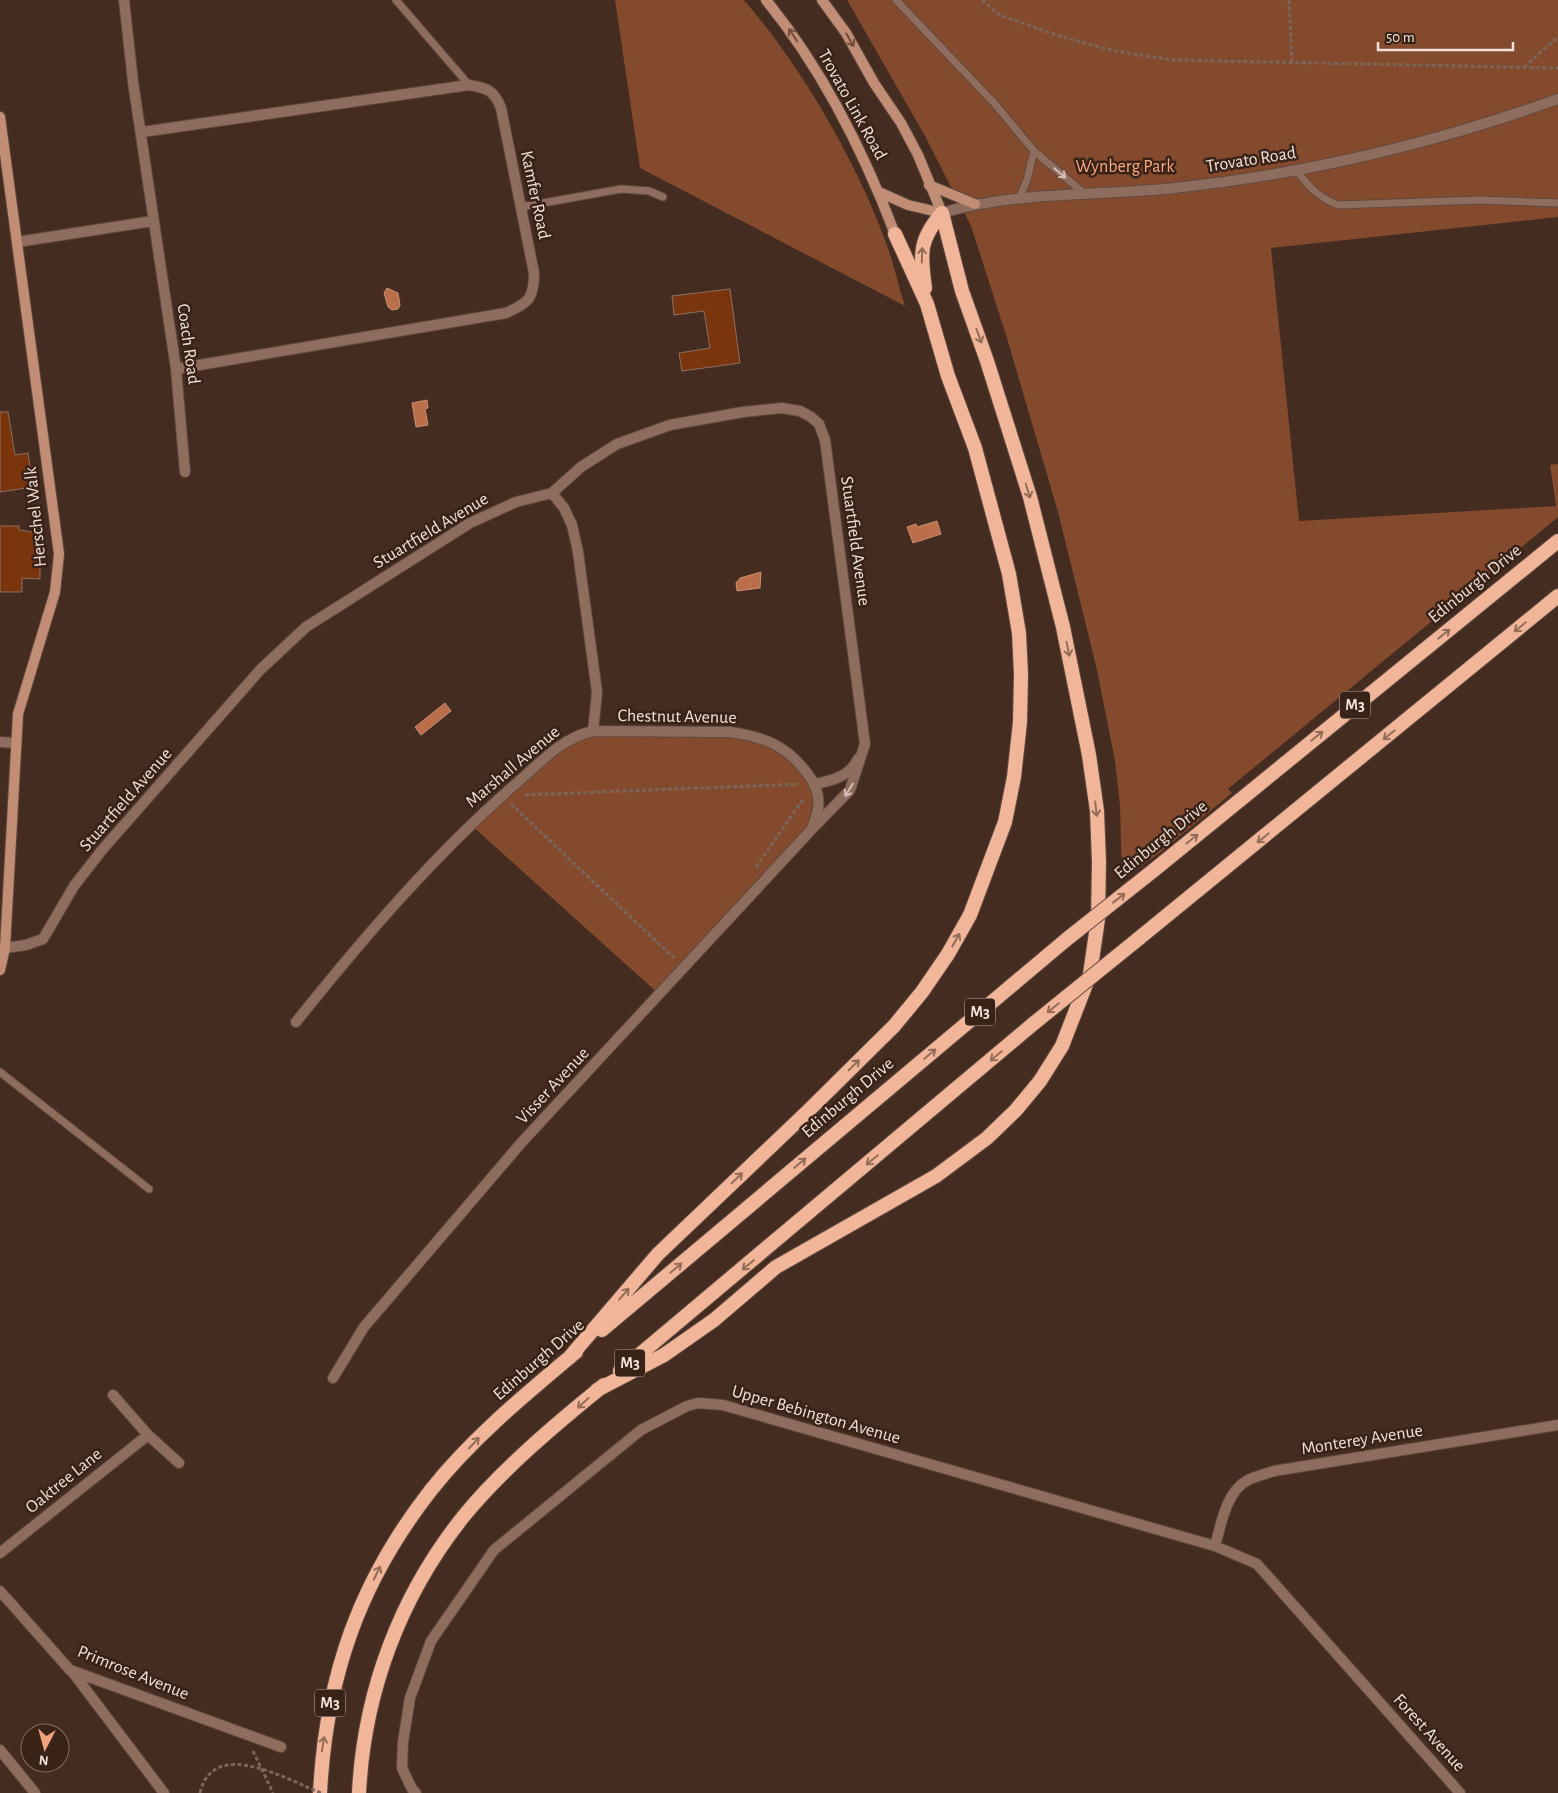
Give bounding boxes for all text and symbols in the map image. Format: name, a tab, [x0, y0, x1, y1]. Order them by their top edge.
scale bar	[1378, 20, 1513, 52]
one-way arrow	[788, 28, 798, 42]
text: 50 m	[1386, 30, 1415, 45]
one-way arrow	[846, 32, 855, 47]
street label: Trovato Link Road	[814, 47, 890, 163]
street label: Trovato Road	[1205, 144, 1297, 176]
street label: Kamfer Road	[517, 149, 553, 241]
park label: Wynberg Park	[1076, 158, 1175, 176]
one-way arrow	[1053, 167, 1066, 178]
one-way arrow	[917, 248, 927, 264]
street label: Coach Road	[173, 303, 203, 385]
one-way arrow	[974, 328, 984, 344]
street label: Herschel Walk	[22, 465, 50, 568]
street label: Stuartfield Avenue	[837, 475, 873, 607]
one-way arrow	[1023, 483, 1033, 499]
street label: Stuartfield Avenue	[370, 490, 492, 572]
street label: Edinburgh Drive	[1425, 541, 1525, 627]
one-way arrow	[1514, 621, 1527, 632]
one-way arrow	[1437, 628, 1450, 639]
one-way arrow	[1063, 640, 1073, 656]
road number: M3	[1340, 692, 1370, 718]
street label: Chestnut Avenue	[617, 707, 737, 727]
street label: Marshall Avenue	[463, 723, 563, 811]
one-way arrow	[1382, 729, 1395, 740]
one-way arrow	[1311, 730, 1324, 741]
street label: Stuartfield Avenue	[76, 745, 176, 855]
one-way arrow	[843, 783, 854, 797]
street label: Edinburgh Drive	[1111, 797, 1211, 883]
one-way arrow	[1091, 800, 1101, 816]
one-way arrow	[1256, 832, 1269, 843]
one-way arrow	[1185, 833, 1198, 844]
one-way arrow	[1112, 892, 1125, 903]
one-way arrow	[952, 933, 962, 947]
road number: M3	[965, 999, 995, 1026]
one-way arrow	[1047, 1002, 1060, 1013]
street label: Visser Avenue	[513, 1044, 593, 1128]
one-way arrow	[923, 1048, 936, 1059]
one-way arrow	[990, 1050, 1003, 1061]
street label: Edinburgh Drive	[799, 1055, 897, 1141]
one-way arrow	[848, 1060, 860, 1072]
one-way arrow	[865, 1155, 878, 1166]
one-way arrow	[793, 1158, 806, 1169]
one-way arrow	[731, 1172, 743, 1184]
one-way arrow	[741, 1259, 754, 1271]
one-way arrow	[669, 1262, 682, 1273]
one-way arrow	[618, 1288, 629, 1301]
street label: Edinburgh Drive	[490, 1316, 588, 1404]
road number: M3	[615, 1350, 645, 1376]
street label: Upper Bebington Avenue	[730, 1382, 902, 1448]
one-way arrow	[576, 1397, 589, 1409]
street label: Monterey Avenue	[1300, 1422, 1424, 1458]
one-way arrow	[468, 1437, 480, 1449]
street label: Oaktree Lane	[22, 1445, 106, 1517]
one-way arrow	[372, 1565, 382, 1580]
street label: Primrose Avenue	[75, 1642, 191, 1704]
road number: M3	[315, 1690, 345, 1716]
street label: Forest Avenue	[1390, 1691, 1468, 1775]
north arrow	[20, 1723, 70, 1773]
one-way arrow	[318, 1737, 328, 1753]
text: N	[38, 1752, 49, 1767]

